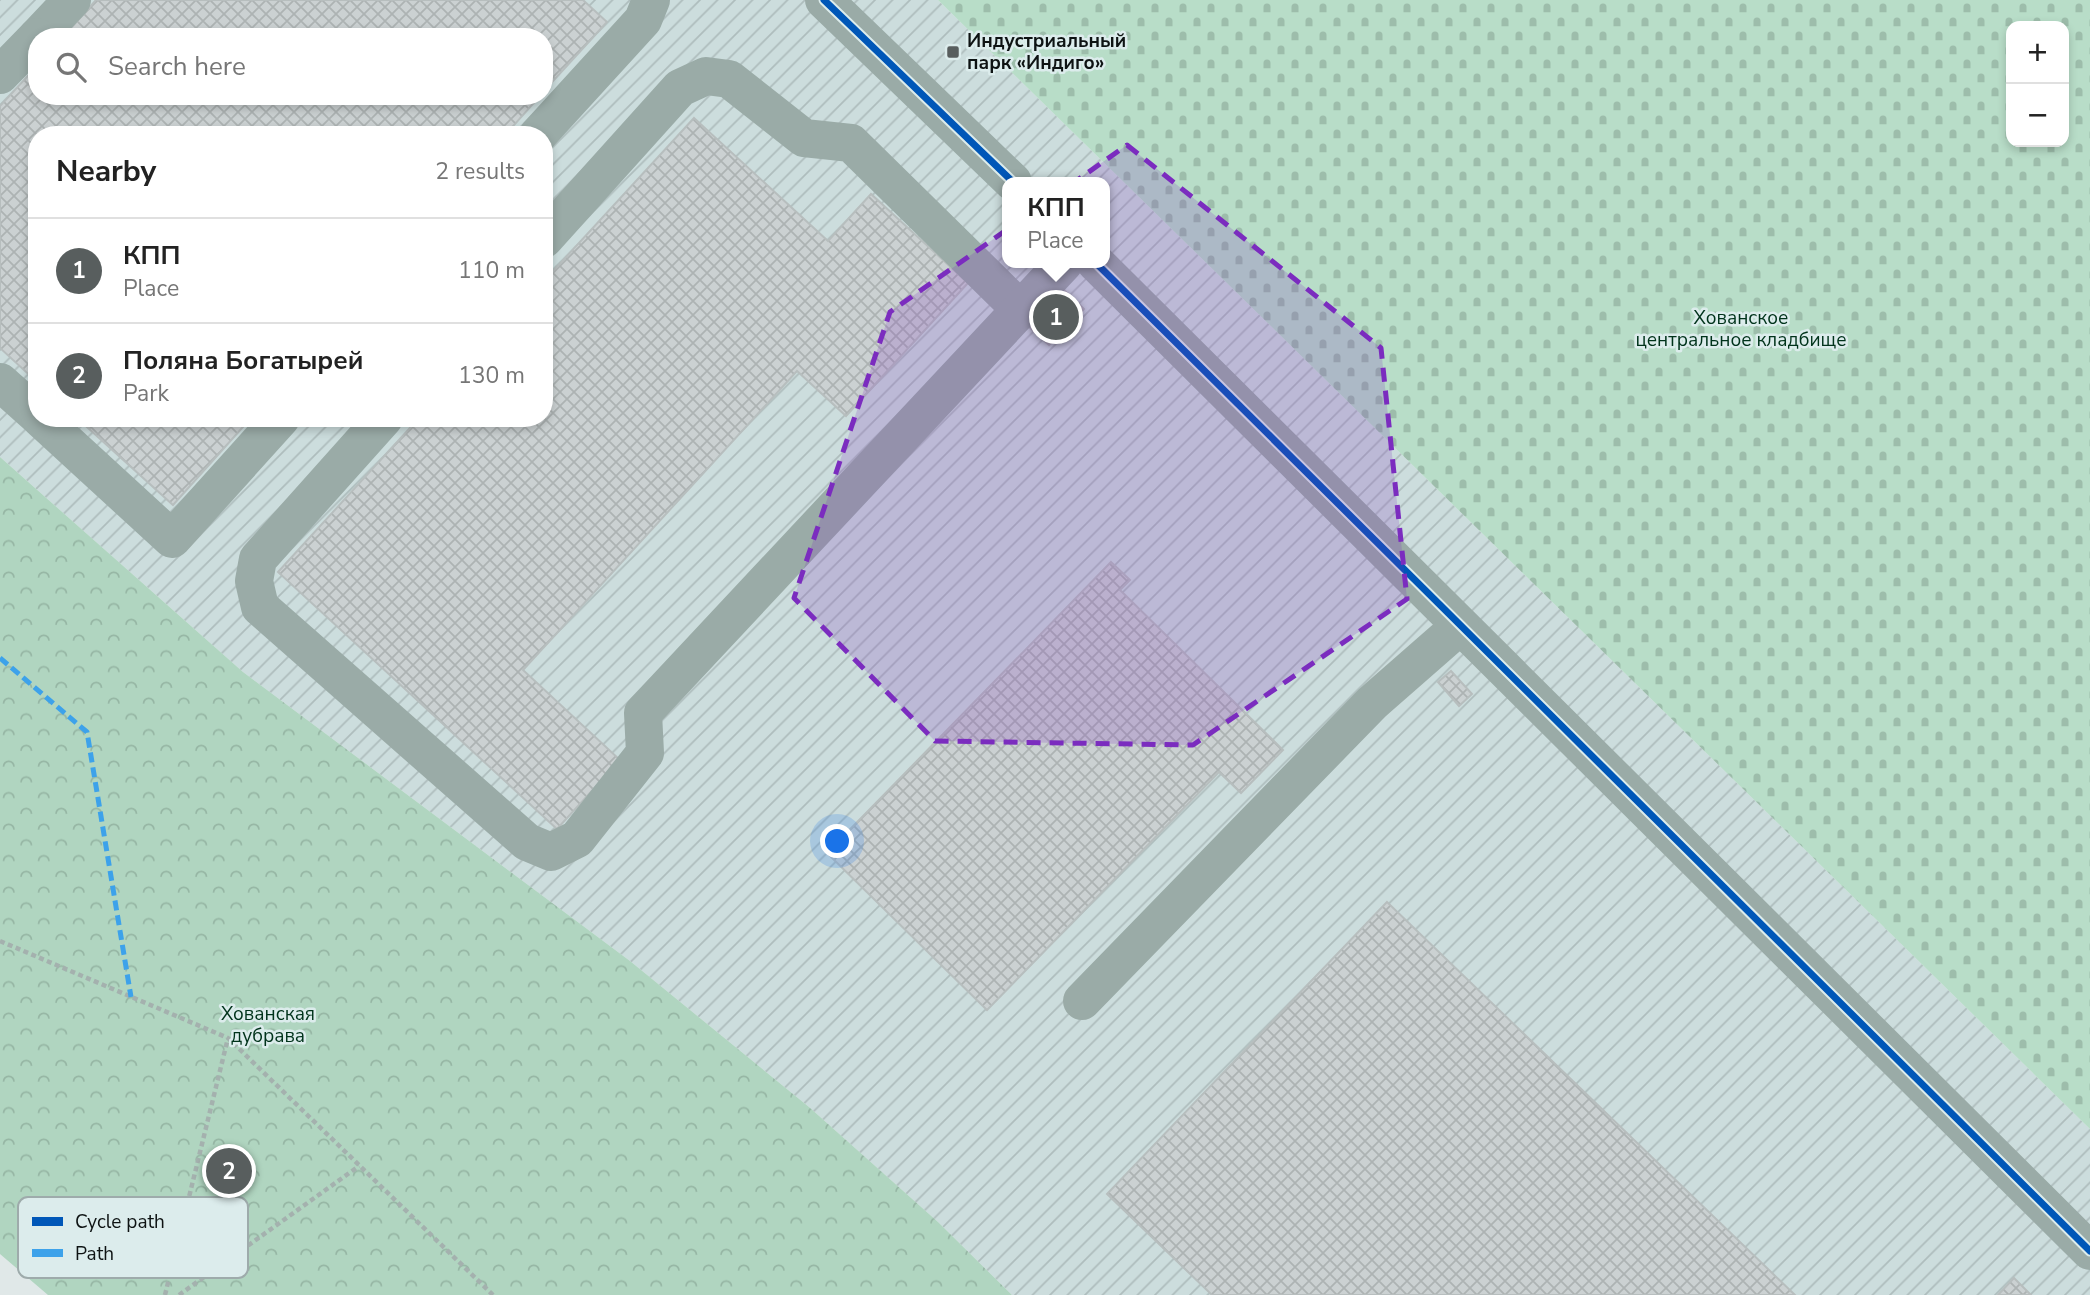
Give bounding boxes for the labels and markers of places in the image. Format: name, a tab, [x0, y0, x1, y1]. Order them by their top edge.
place label: Индустриальный парк «Индиго»	[967, 28, 1126, 76]
marker: Индустриальный парк «Индиго»	[945, 44, 961, 60]
pin: 1	[1033, 291, 1079, 343]
pin: 2	[206, 1145, 252, 1197]

